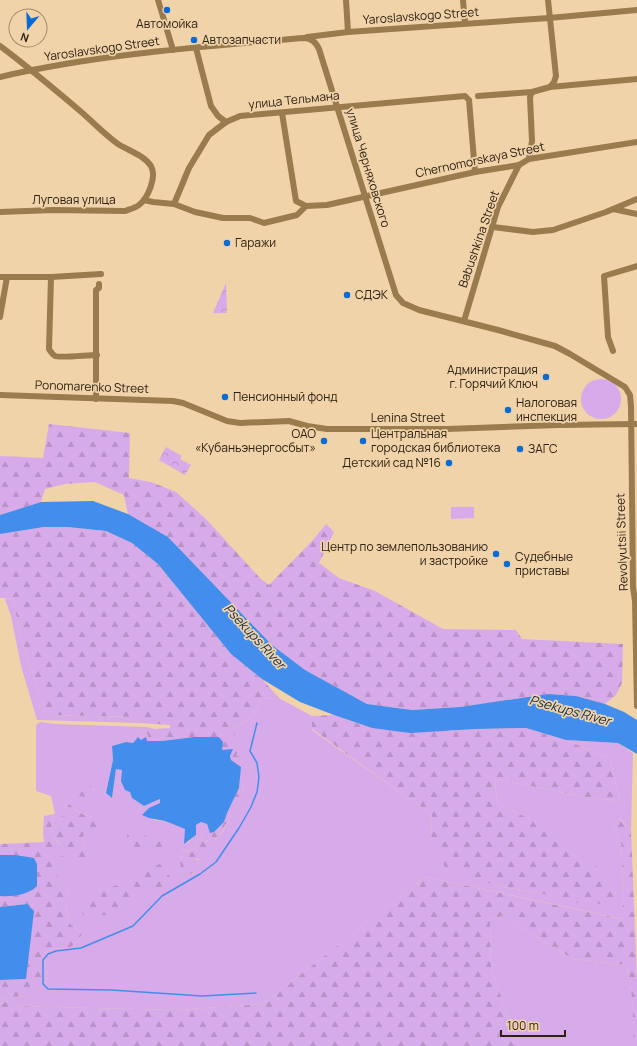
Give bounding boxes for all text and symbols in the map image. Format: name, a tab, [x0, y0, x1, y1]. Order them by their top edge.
street label: Yaroslavskogo Street	[362, 3, 480, 28]
marker: Автомойка	[162, 5, 172, 15]
north arrow	[8, 8, 48, 48]
place label: Автомойка	[136, 15, 198, 32]
text: N	[18, 30, 31, 46]
place label: Автозапчасти	[202, 31, 281, 48]
street label: Yaroslavskogo Street	[43, 32, 161, 65]
marker: Автозапчасти	[189, 35, 199, 45]
street label: улица Тельмана	[247, 86, 340, 113]
street label: улица Черняховского	[342, 106, 395, 229]
street label: Chernomorskaya Street	[414, 137, 546, 181]
street label: Babushkina Street	[454, 188, 503, 290]
street label: Луговая улица	[32, 191, 116, 208]
place label: Гаражи	[235, 234, 276, 251]
marker: Гаражи	[222, 238, 232, 248]
place label: СДЭК	[355, 286, 389, 303]
marker: СДЭК	[342, 290, 352, 300]
place label: Администрация г. Горячий Ключ	[447, 361, 538, 392]
marker: Администрация г. Горячий Ключ	[541, 372, 551, 382]
street label: Ponomarenko Street	[35, 376, 150, 397]
place label: Пенсионный фонд	[233, 388, 337, 405]
marker: Пенсионный фонд	[220, 392, 230, 402]
place label: Налоговая инспекция	[516, 394, 577, 425]
marker: Налоговая инспекция	[503, 405, 513, 415]
street label: Lenina Street	[371, 409, 445, 426]
place label: ОАО «Кубаньэнергосбыт»	[195, 425, 316, 456]
place label: Центральная городская библиотека	[371, 425, 500, 456]
marker: ОАО «Кубаньэнергосбыт»	[319, 436, 329, 446]
marker: Центральная городская библиотека	[358, 436, 368, 446]
place label: ЗАГС	[528, 440, 558, 457]
marker: ЗАГС	[515, 444, 525, 454]
place label: Детский сад №16	[342, 454, 441, 471]
marker: Детский сад №16	[444, 458, 454, 468]
street label: Revolyutsii Street	[611, 493, 632, 591]
place label: Центр по землепользованию и застройке	[321, 538, 489, 569]
place label: Судебные приставы	[515, 548, 573, 579]
marker: Центр по землепользованию и застройке	[491, 549, 501, 559]
marker: Судебные приставы	[502, 559, 512, 569]
water label: Psekups River	[220, 599, 292, 674]
water label: Psekups River	[527, 691, 615, 730]
scale bar	[501, 1012, 565, 1038]
text: 100 m	[507, 1017, 539, 1034]

